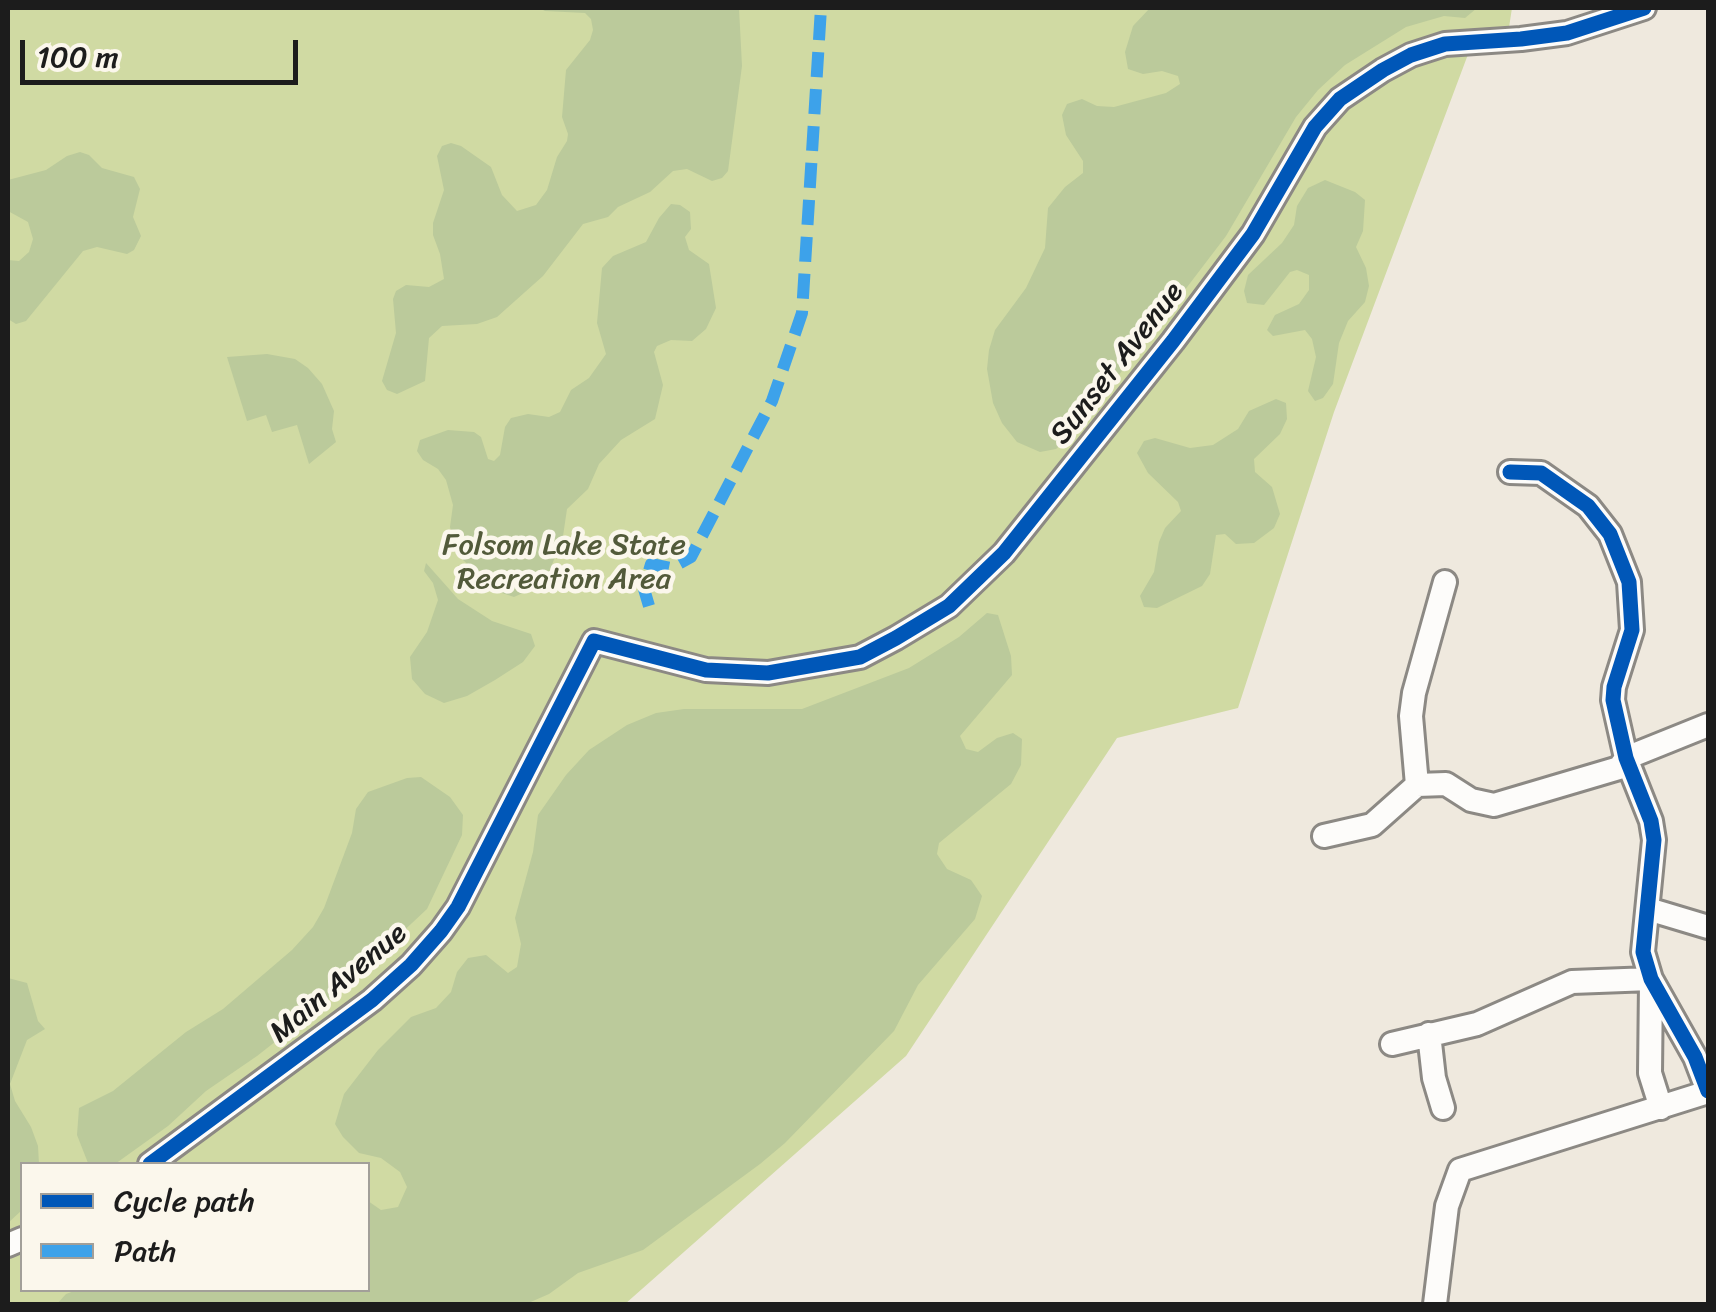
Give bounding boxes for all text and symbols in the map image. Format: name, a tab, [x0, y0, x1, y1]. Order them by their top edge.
scale bar	[25, 20, 302, 82]
text: 100 m	[37, 30, 119, 84]
street label: Sunset Avenue	[1043, 276, 1193, 452]
park label: Folsom Lake State Recreation Area	[442, 528, 686, 598]
street label: Main Avenue	[263, 916, 415, 1052]
legend	[20, 1162, 370, 1292]
text: Cycle path	[114, 1174, 255, 1228]
text: Path	[114, 1224, 176, 1278]

